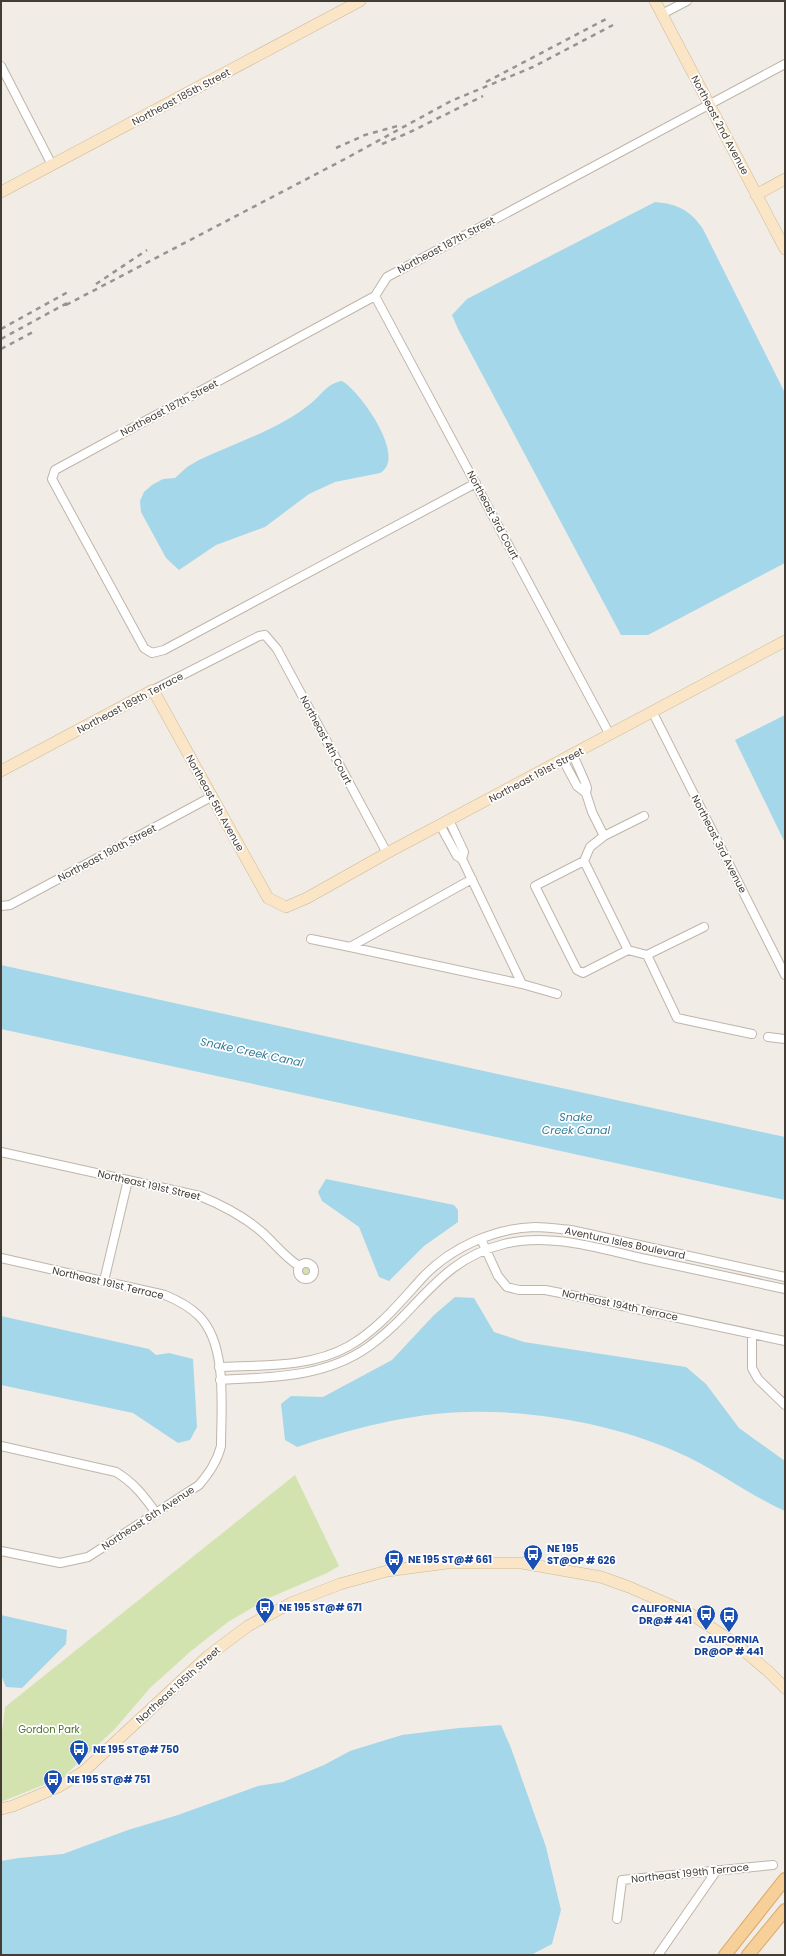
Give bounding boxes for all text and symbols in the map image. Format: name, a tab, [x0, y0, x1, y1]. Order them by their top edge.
street label: Northeast 185th Street	[129, 65, 233, 129]
street label: Northeast 2nd Avenue	[687, 73, 753, 177]
street label: Northeast 187th Street	[395, 213, 498, 277]
street label: Northeast 187th Street	[118, 376, 221, 440]
street label: Northeast 3rd Court	[463, 468, 523, 562]
street label: Northeast 189th Terrace	[74, 669, 186, 737]
street label: Northeast 4th Court	[296, 693, 356, 787]
street label: Northeast 191st Street	[486, 744, 586, 806]
street label: Northeast 5th Avenue	[182, 752, 248, 854]
street label: Northeast 3rd Avenue	[688, 792, 750, 896]
street label: Northeast 190th Street	[55, 821, 159, 885]
water label: Snake Creek Canal	[199, 1033, 305, 1071]
water label: Snake Creek Canal	[542, 1109, 610, 1138]
street label: Northeast 191st Street	[96, 1166, 202, 1204]
street label: Aventura Isles Boulevard	[563, 1223, 687, 1263]
street label: Northeast 191st Terrace	[51, 1263, 165, 1303]
street label: Northeast 194th Terrace	[561, 1285, 679, 1325]
street label: Northeast 6th Avenue	[98, 1482, 198, 1554]
place label: NE 195 ST@OP # 626	[547, 1541, 616, 1568]
bus stop icon: NE 195 ST@OP # 626	[522, 1543, 544, 1571]
bus stop icon: NE 195 ST@# 661	[383, 1548, 405, 1576]
place label: NE 195 ST@# 661	[408, 1552, 492, 1567]
bus stop icon: NE 195 ST@# 671	[254, 1596, 276, 1624]
place label: NE 195 ST@# 671	[279, 1600, 362, 1615]
place label: CALIFORNIA DR@# 441	[632, 1601, 693, 1628]
bus stop icon: CALIFORNIA DR@# 441	[695, 1603, 717, 1631]
bus stop icon: CALIFORNIA DR@OP # 441	[718, 1605, 740, 1633]
place label: CALIFORNIA DR@OP # 441	[694, 1632, 764, 1659]
street label: Northeast 195th Street	[132, 1643, 224, 1727]
park label: Gordon Park	[18, 1722, 81, 1737]
bus stop icon: NE 195 ST@# 750	[68, 1738, 90, 1766]
place label: NE 195 ST@# 750	[93, 1742, 179, 1757]
bus stop icon: NE 195 ST@# 751	[42, 1768, 64, 1796]
place label: NE 195 ST@# 751	[67, 1772, 150, 1787]
street label: Northeast 199th Terrace	[630, 1859, 750, 1887]

